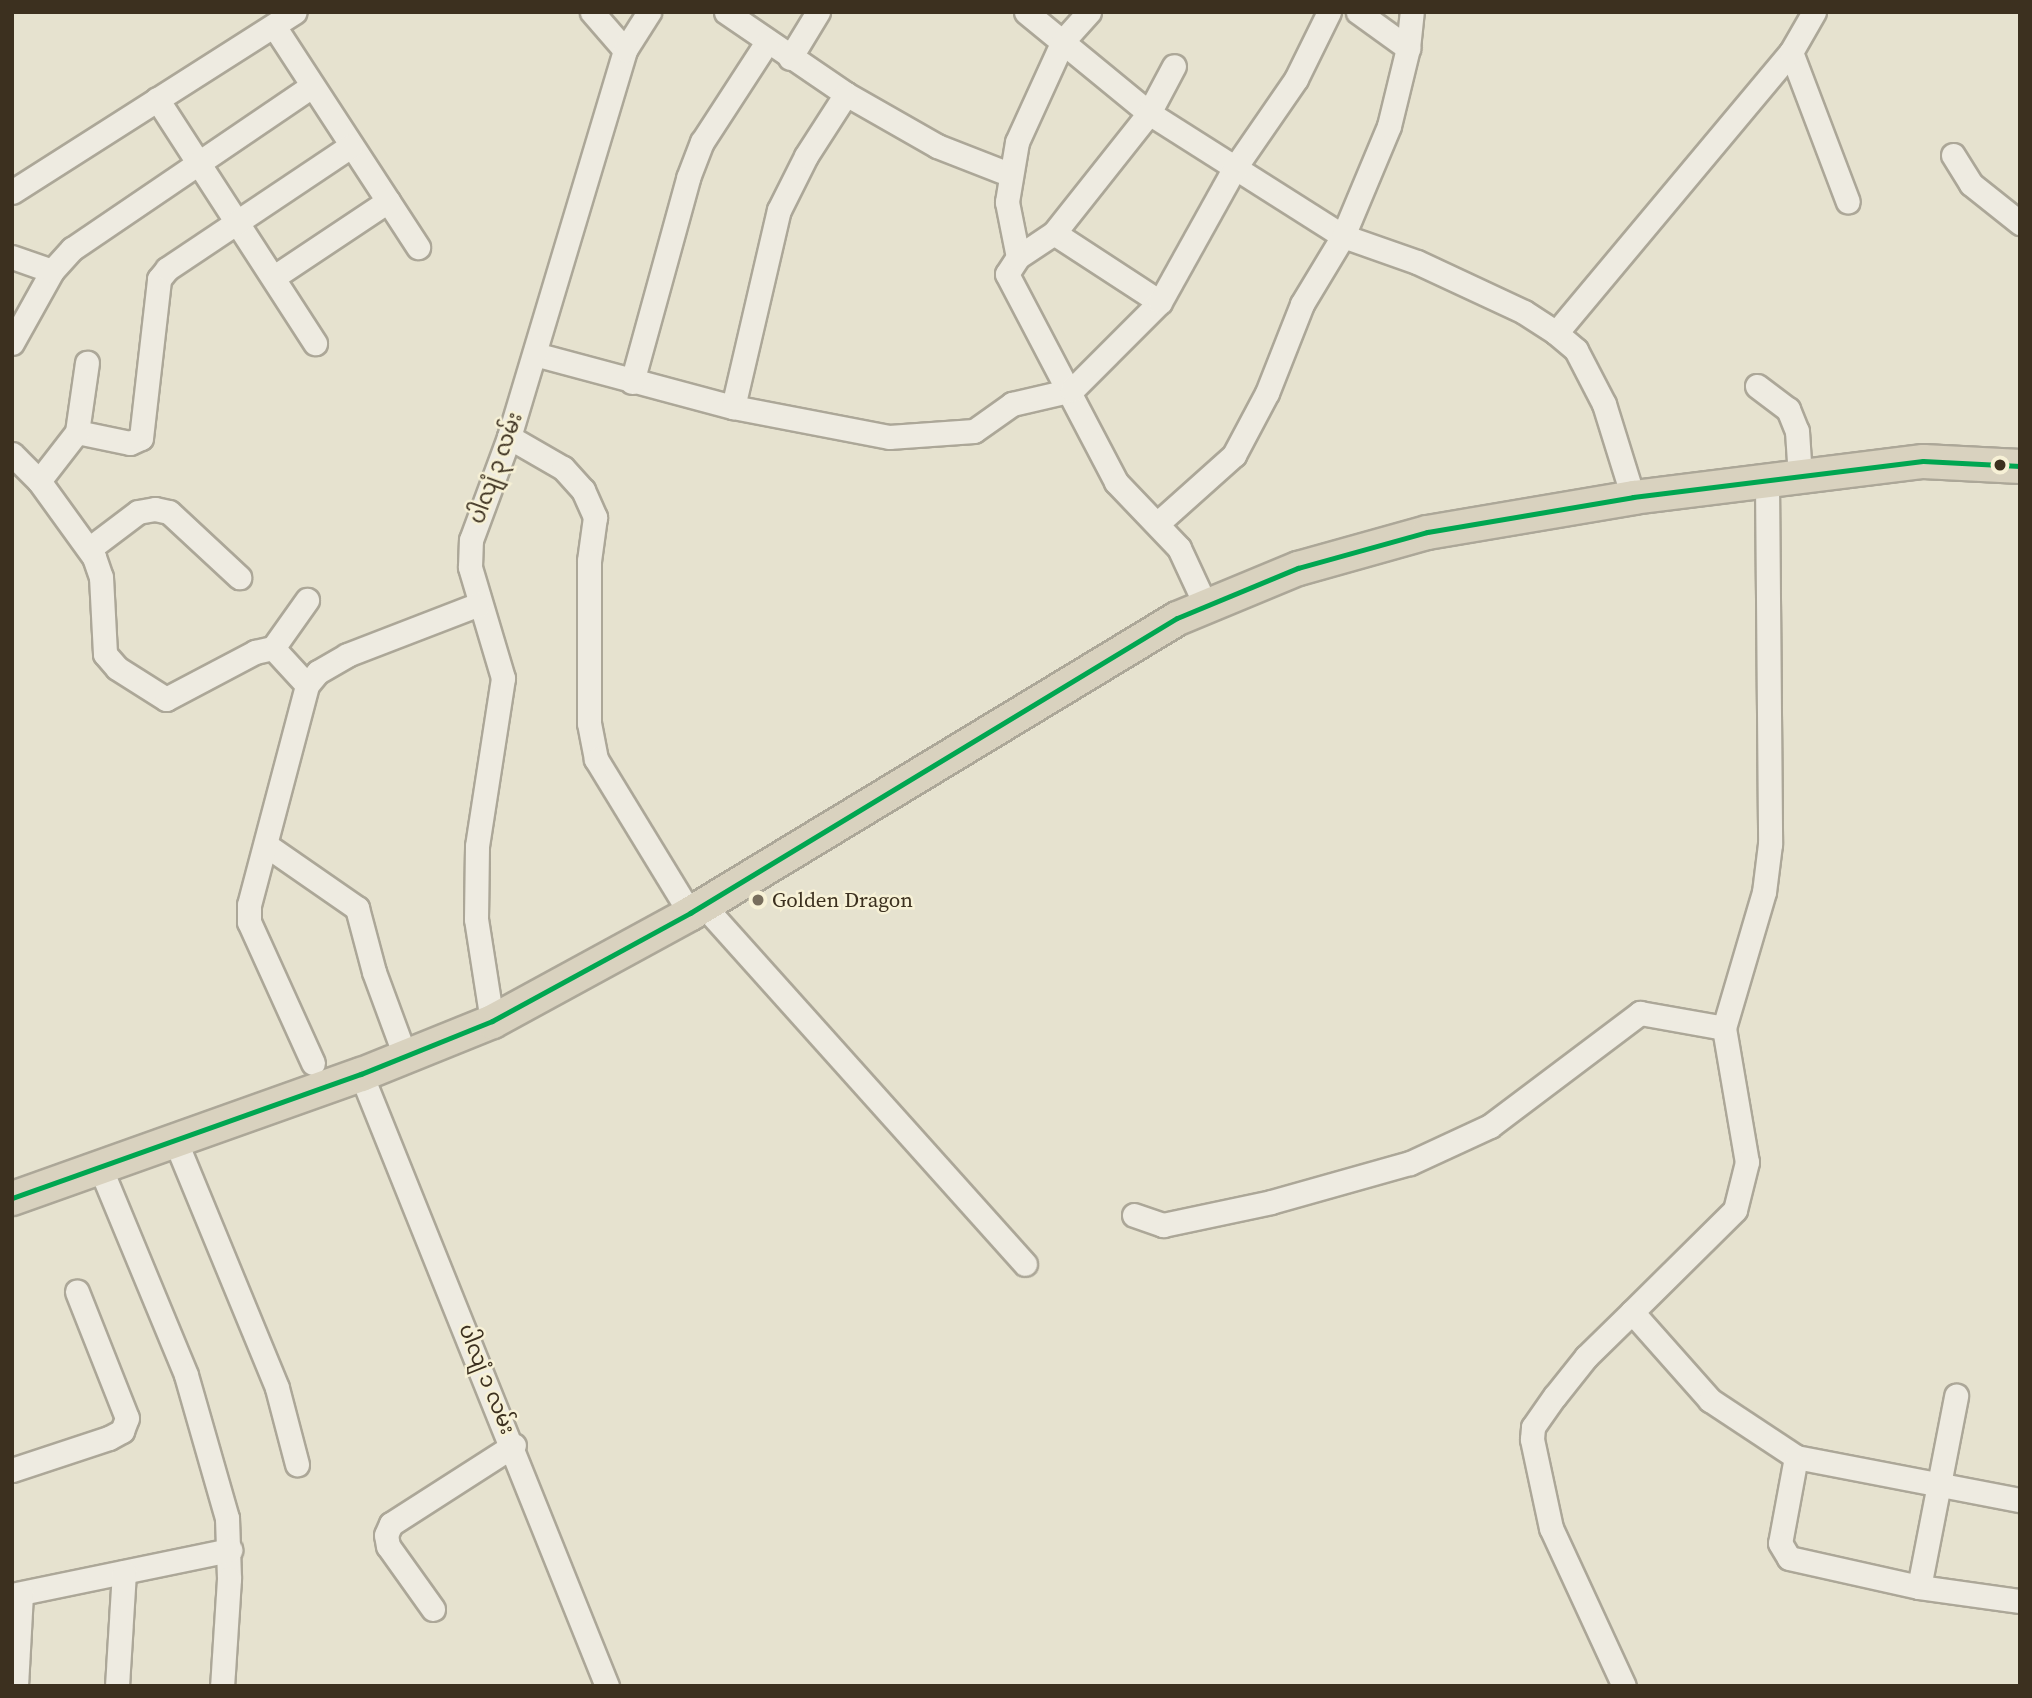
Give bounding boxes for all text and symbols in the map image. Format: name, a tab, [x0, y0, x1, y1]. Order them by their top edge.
street label: ပါလျံ ၃ လမ်း	[464, 409, 528, 527]
unlabelled marker	[1993, 458, 2007, 472]
place label: Golden Dragon	[772, 887, 913, 913]
marker: Golden Dragon	[750, 892, 766, 908]
street label: ပါလျံ ၁ လမ်း	[453, 1320, 521, 1438]

